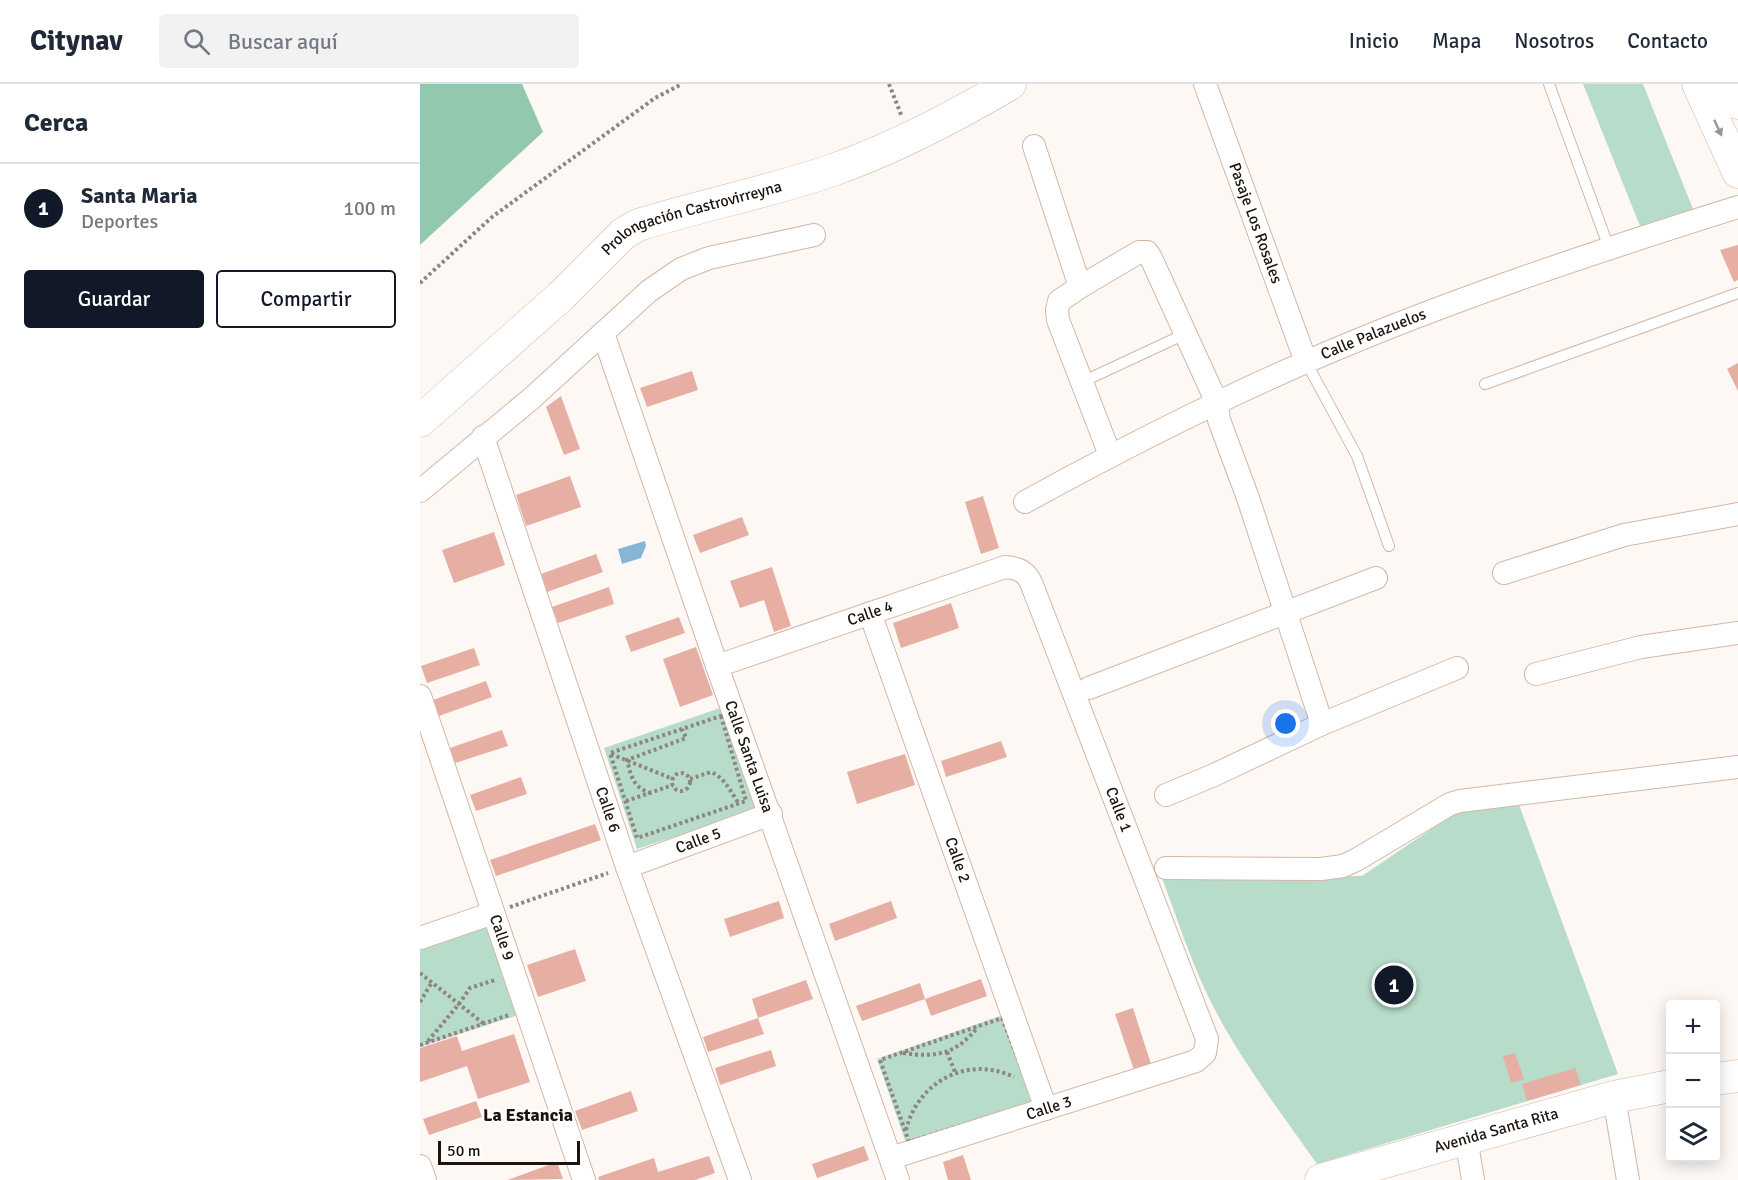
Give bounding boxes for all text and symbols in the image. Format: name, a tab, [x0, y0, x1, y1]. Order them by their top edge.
search box	[159, 14, 579, 68]
text: Citynav	[30, 24, 123, 58]
icon: search	[180, 25, 213, 58]
text: Buscar aquí	[228, 28, 338, 55]
text: Inicio	[1349, 28, 1399, 54]
text: Mapa	[1432, 28, 1481, 54]
text: Nosotros	[1514, 28, 1594, 54]
text: Contacto	[1627, 28, 1708, 54]
text: Cerca	[24, 107, 88, 139]
one-way arrow	[1713, 120, 1722, 137]
street label: Pasaje Los Rosales	[1224, 160, 1287, 286]
street label: Prolongación Castrovirreyna	[597, 176, 784, 260]
text: Santa Maria	[81, 182, 198, 209]
text: 1	[38, 196, 49, 221]
text: 100 m	[343, 196, 396, 221]
text: Deportes	[81, 209, 158, 234]
button: Guardar	[24, 270, 204, 328]
button: Compartir	[216, 270, 396, 328]
street label: Calle Palazuelos	[1318, 304, 1429, 364]
street label: Calle 4	[845, 596, 896, 630]
street label: Calle Santa Luisa	[720, 698, 778, 815]
your location	[1271, 709, 1300, 738]
street label: Calle 6	[591, 784, 625, 835]
street label: Calle 1	[1101, 784, 1136, 835]
street label: Calle 5	[673, 823, 724, 858]
street label: Calle 2	[940, 834, 975, 885]
street label: Calle 9	[485, 912, 519, 963]
pin: 1	[1374, 962, 1414, 1008]
map controls	[1666, 1000, 1720, 1162]
button: +	[1666, 1000, 1720, 1054]
button: −	[1666, 1054, 1720, 1108]
street label: Calle 3	[1024, 1091, 1074, 1125]
street label: Avenida Santa Rita	[1432, 1103, 1561, 1158]
district label: La Estancia	[483, 1104, 573, 1126]
button: layers	[1666, 1108, 1720, 1162]
scale bar	[438, 1138, 580, 1166]
text: 50 m	[447, 1141, 481, 1161]

